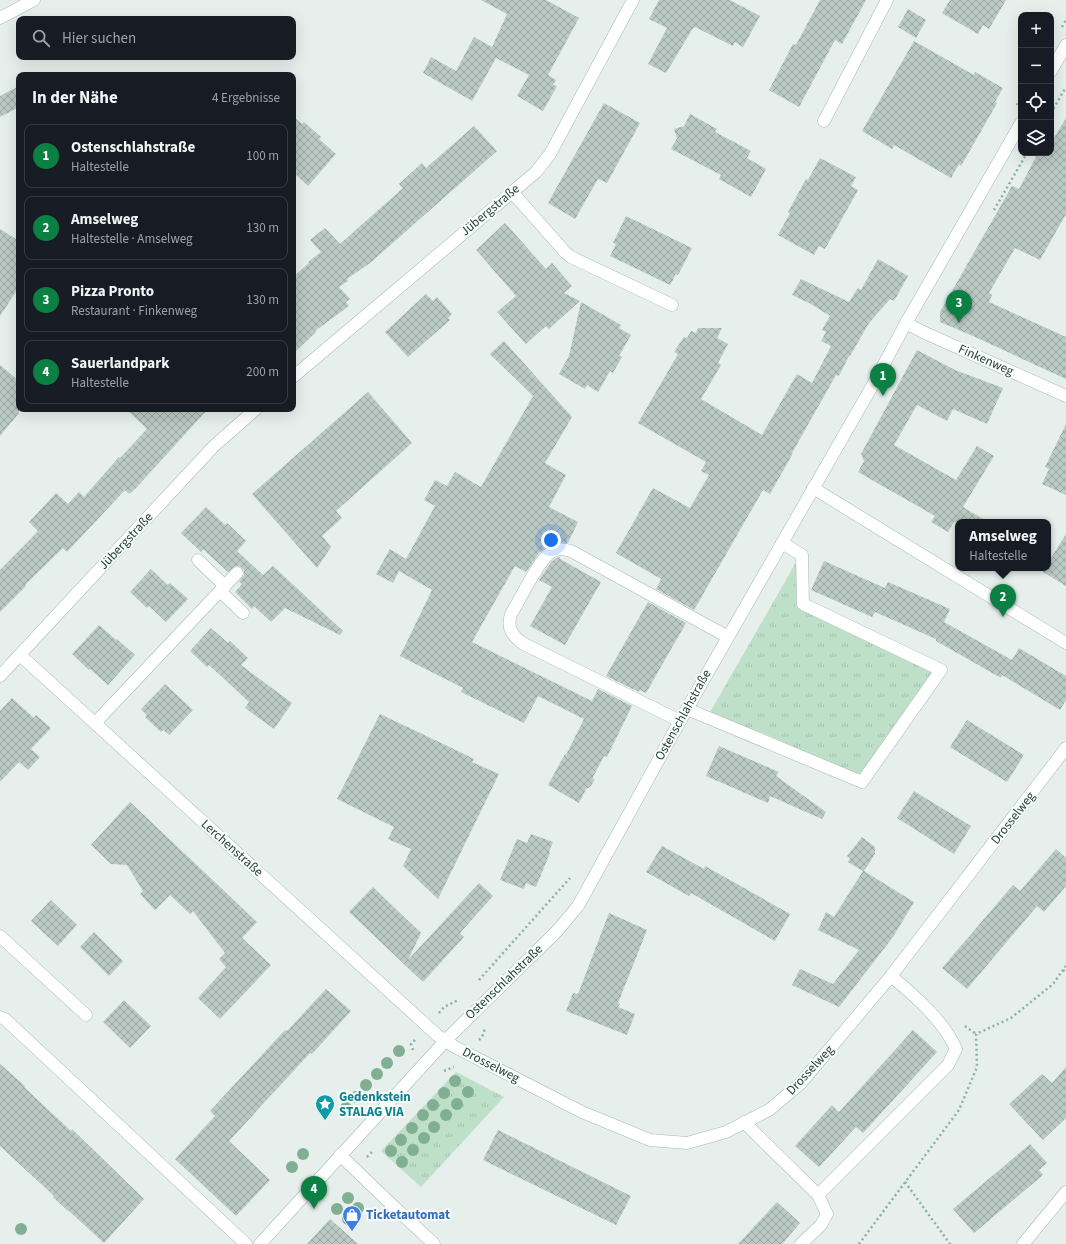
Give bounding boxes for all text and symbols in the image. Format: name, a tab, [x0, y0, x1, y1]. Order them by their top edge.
map controls	[1018, 12, 1054, 156]
button: +	[1018, 12, 1054, 48]
search box	[16, 16, 296, 60]
icon: search	[30, 27, 52, 49]
text: Hier suchen	[62, 28, 136, 49]
button: −	[1018, 48, 1054, 84]
button: locate	[1018, 84, 1054, 120]
text: In der Nähe	[32, 86, 118, 110]
text: 4 Ergebnisse	[212, 89, 280, 107]
button: layers	[1018, 120, 1054, 156]
text: Ostenschlahstraße	[71, 137, 195, 158]
text: 1	[43, 147, 49, 165]
text: 100 m	[246, 147, 279, 165]
text: Haltestelle	[71, 158, 129, 176]
street label: Jübergstraße	[457, 180, 523, 240]
text: Amselweg	[71, 209, 138, 230]
text: 2	[43, 219, 49, 237]
text: 130 m	[246, 219, 279, 237]
text: Haltestelle · Amselweg	[71, 230, 193, 248]
text: Pizza Pronto	[71, 281, 154, 302]
pin: 3	[946, 290, 972, 323]
text: 3	[43, 291, 49, 309]
text: 130 m	[246, 291, 279, 309]
text: Restaurant · Finkenweg	[71, 302, 197, 320]
street label: Finkenweg	[956, 340, 1017, 380]
text: Sauerlandpark	[71, 353, 169, 374]
text: 4	[43, 363, 49, 381]
text: 200 m	[246, 363, 279, 381]
pin: 1	[870, 363, 896, 396]
text: Haltestelle	[71, 374, 129, 392]
street label: Jübergstraße	[95, 508, 157, 574]
popup	[955, 519, 1051, 571]
text: Amselweg	[969, 526, 1037, 547]
your location	[541, 530, 561, 550]
text: Haltestelle	[969, 547, 1027, 565]
pin: 2	[990, 584, 1016, 617]
street label: Ostenschlahstraße	[651, 666, 715, 764]
street label: Drosselweg	[987, 788, 1040, 848]
street label: Lerchenstraße	[197, 815, 267, 881]
street label: Ostenschlahstraße	[461, 940, 547, 1024]
street label: Drosselweg	[782, 1041, 838, 1099]
street label: Drosselweg	[459, 1043, 523, 1087]
place label: Gedenkstein STALAG VIA	[339, 1088, 411, 1121]
place icon: Gedenkstein STALAG VIA	[314, 1093, 336, 1121]
pin: 4	[301, 1176, 327, 1209]
shop icon: Ticketautomat	[341, 1204, 363, 1232]
place label: Ticketautomat	[366, 1206, 450, 1224]

